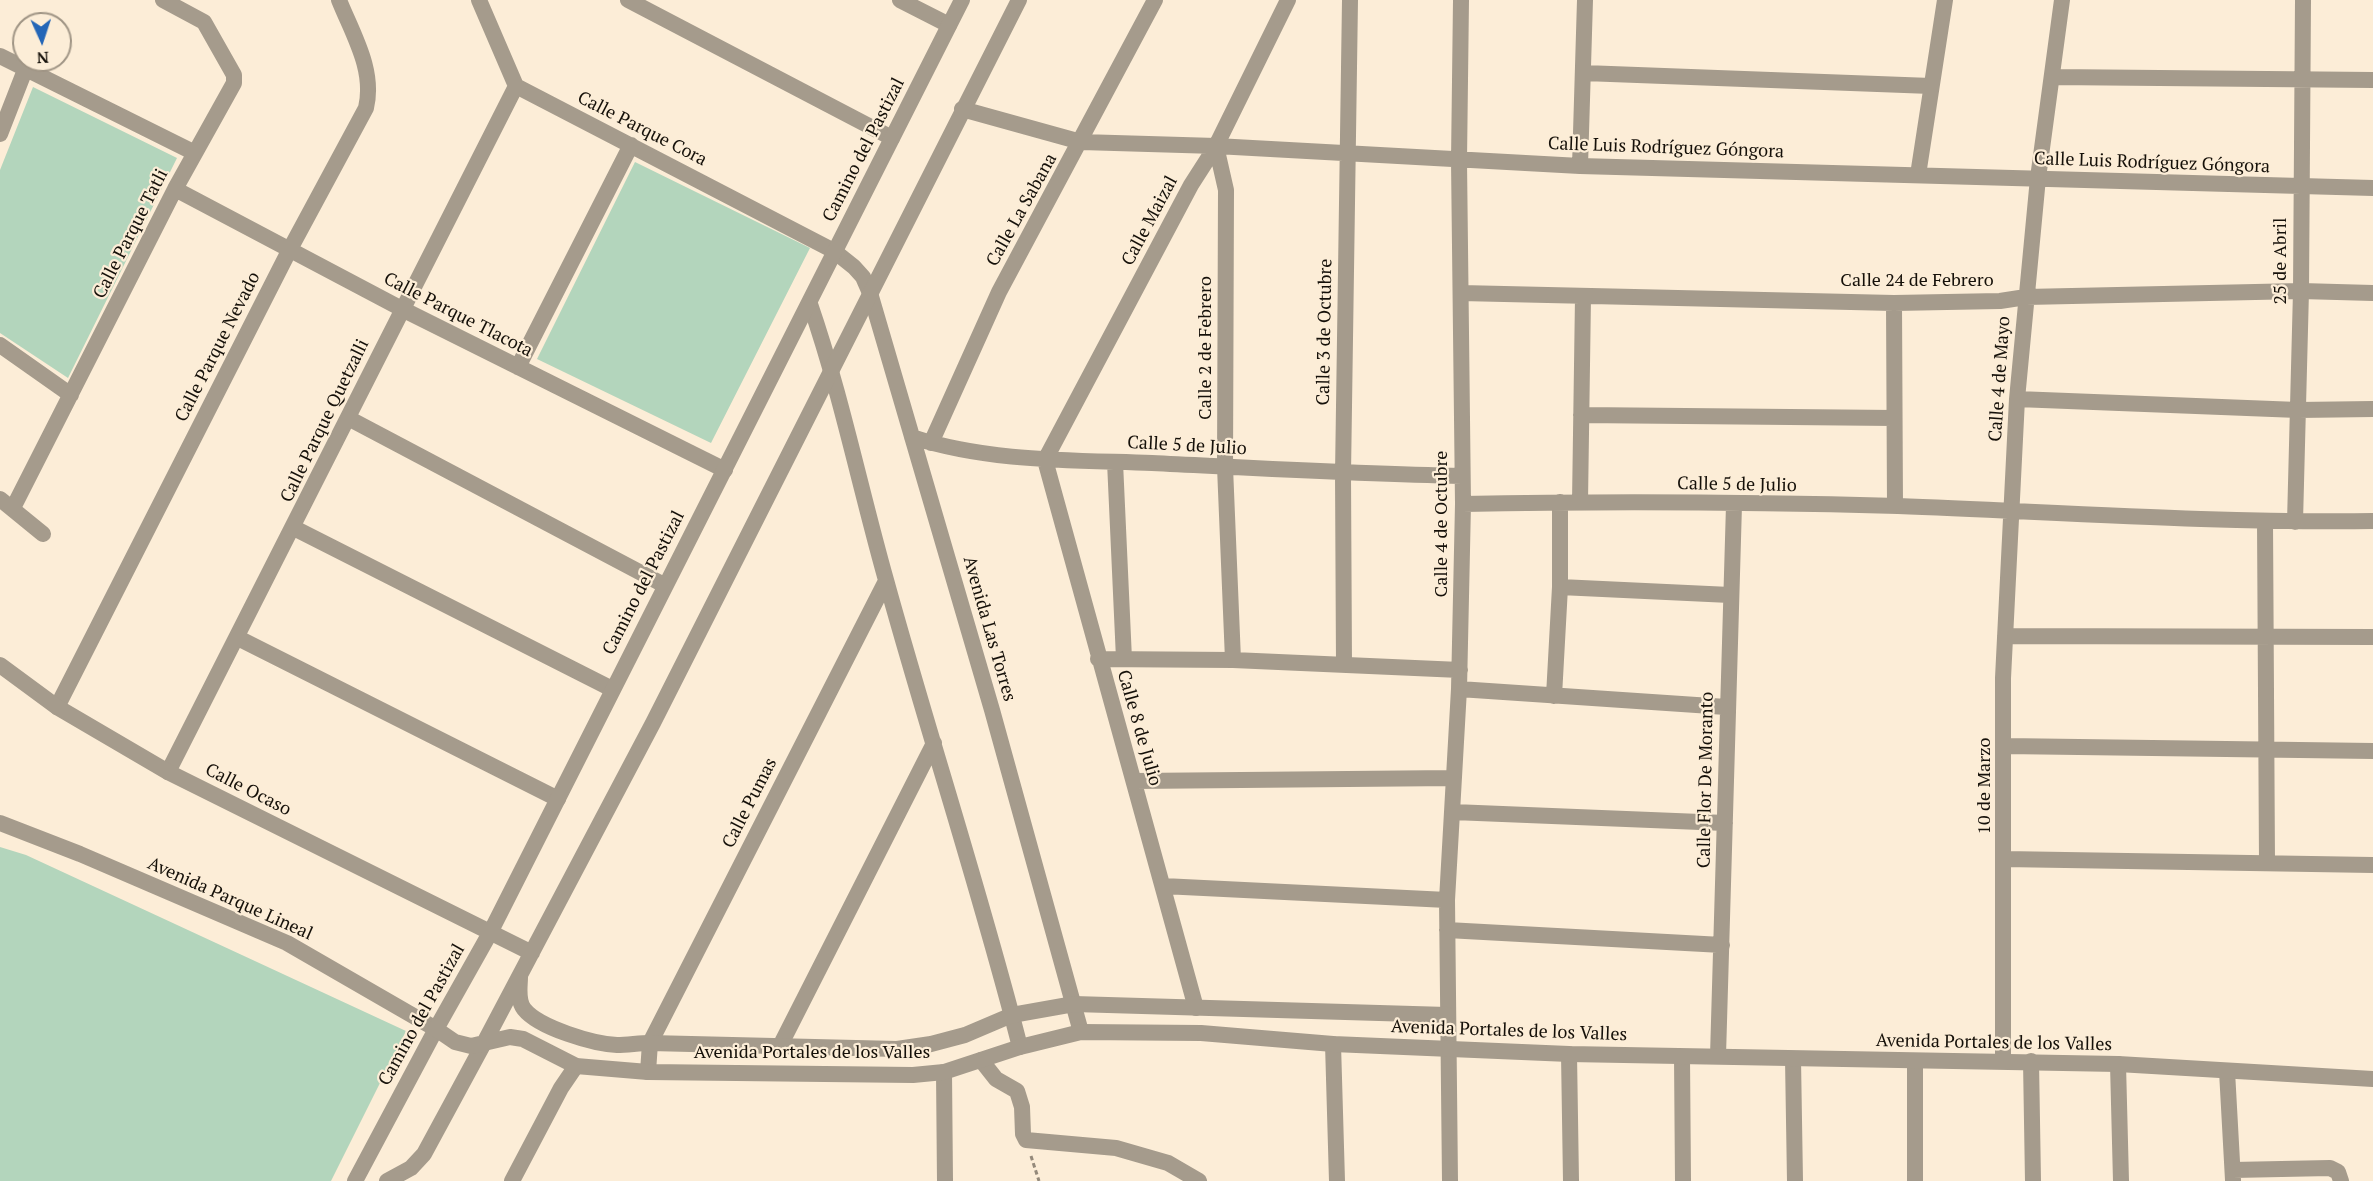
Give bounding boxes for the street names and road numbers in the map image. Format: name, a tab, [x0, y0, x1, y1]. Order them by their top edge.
street label: Camino del Pastizal	[818, 74, 910, 226]
street label: Calle Parque Cora	[574, 87, 710, 171]
street label: Calle Luis Rodríguez Góngora	[1547, 133, 1785, 163]
street label: Calle Luis Rodríguez Góngora	[2033, 148, 2271, 178]
street label: Calle La Sabana	[982, 150, 1062, 270]
street label: Calle Parque Tatli	[89, 166, 173, 302]
street label: Calle Maizal	[1117, 173, 1183, 269]
street label: 25 de Abril	[2270, 218, 2292, 304]
street label: Calle 3 de Octubre	[1313, 258, 1337, 406]
street label: Calle Parque Nevado	[171, 268, 265, 426]
street label: Calle Parque Tlacota	[380, 268, 536, 362]
street label: Calle 24 de Febrero	[1840, 270, 1994, 292]
street label: Calle 2 de Febrero	[1195, 276, 1217, 420]
street label: Calle 4 de Mayo	[1985, 316, 2015, 442]
street label: Calle Parque Quetzalli	[276, 336, 374, 506]
street label: Calle 5 de Julio	[1127, 432, 1247, 460]
street label: Calle 4 de Octubre	[1431, 451, 1453, 597]
street label: Calle 5 de Julio	[1677, 473, 1797, 497]
street label: Camino del Pastizal	[598, 507, 690, 659]
street label: Avenida Las Torres	[958, 554, 1020, 704]
street label: Calle 8 de Julio	[1112, 668, 1166, 788]
street label: Calle Flor De Moranto	[1694, 692, 1718, 868]
street label: 10 de Marzo	[1974, 737, 1996, 835]
street label: Calle Pumas	[718, 754, 782, 852]
street label: Calle Ocaso	[201, 759, 295, 821]
street label: Avenida Parque Lineal	[144, 853, 316, 945]
street label: Camino del Pastizal	[374, 940, 470, 1090]
street label: Avenida Portales de los Valles	[1390, 1016, 1628, 1046]
street label: Avenida Portales de los Valles	[1876, 1030, 2112, 1056]
street label: Avenida Portales de los Valles	[694, 1042, 930, 1064]

